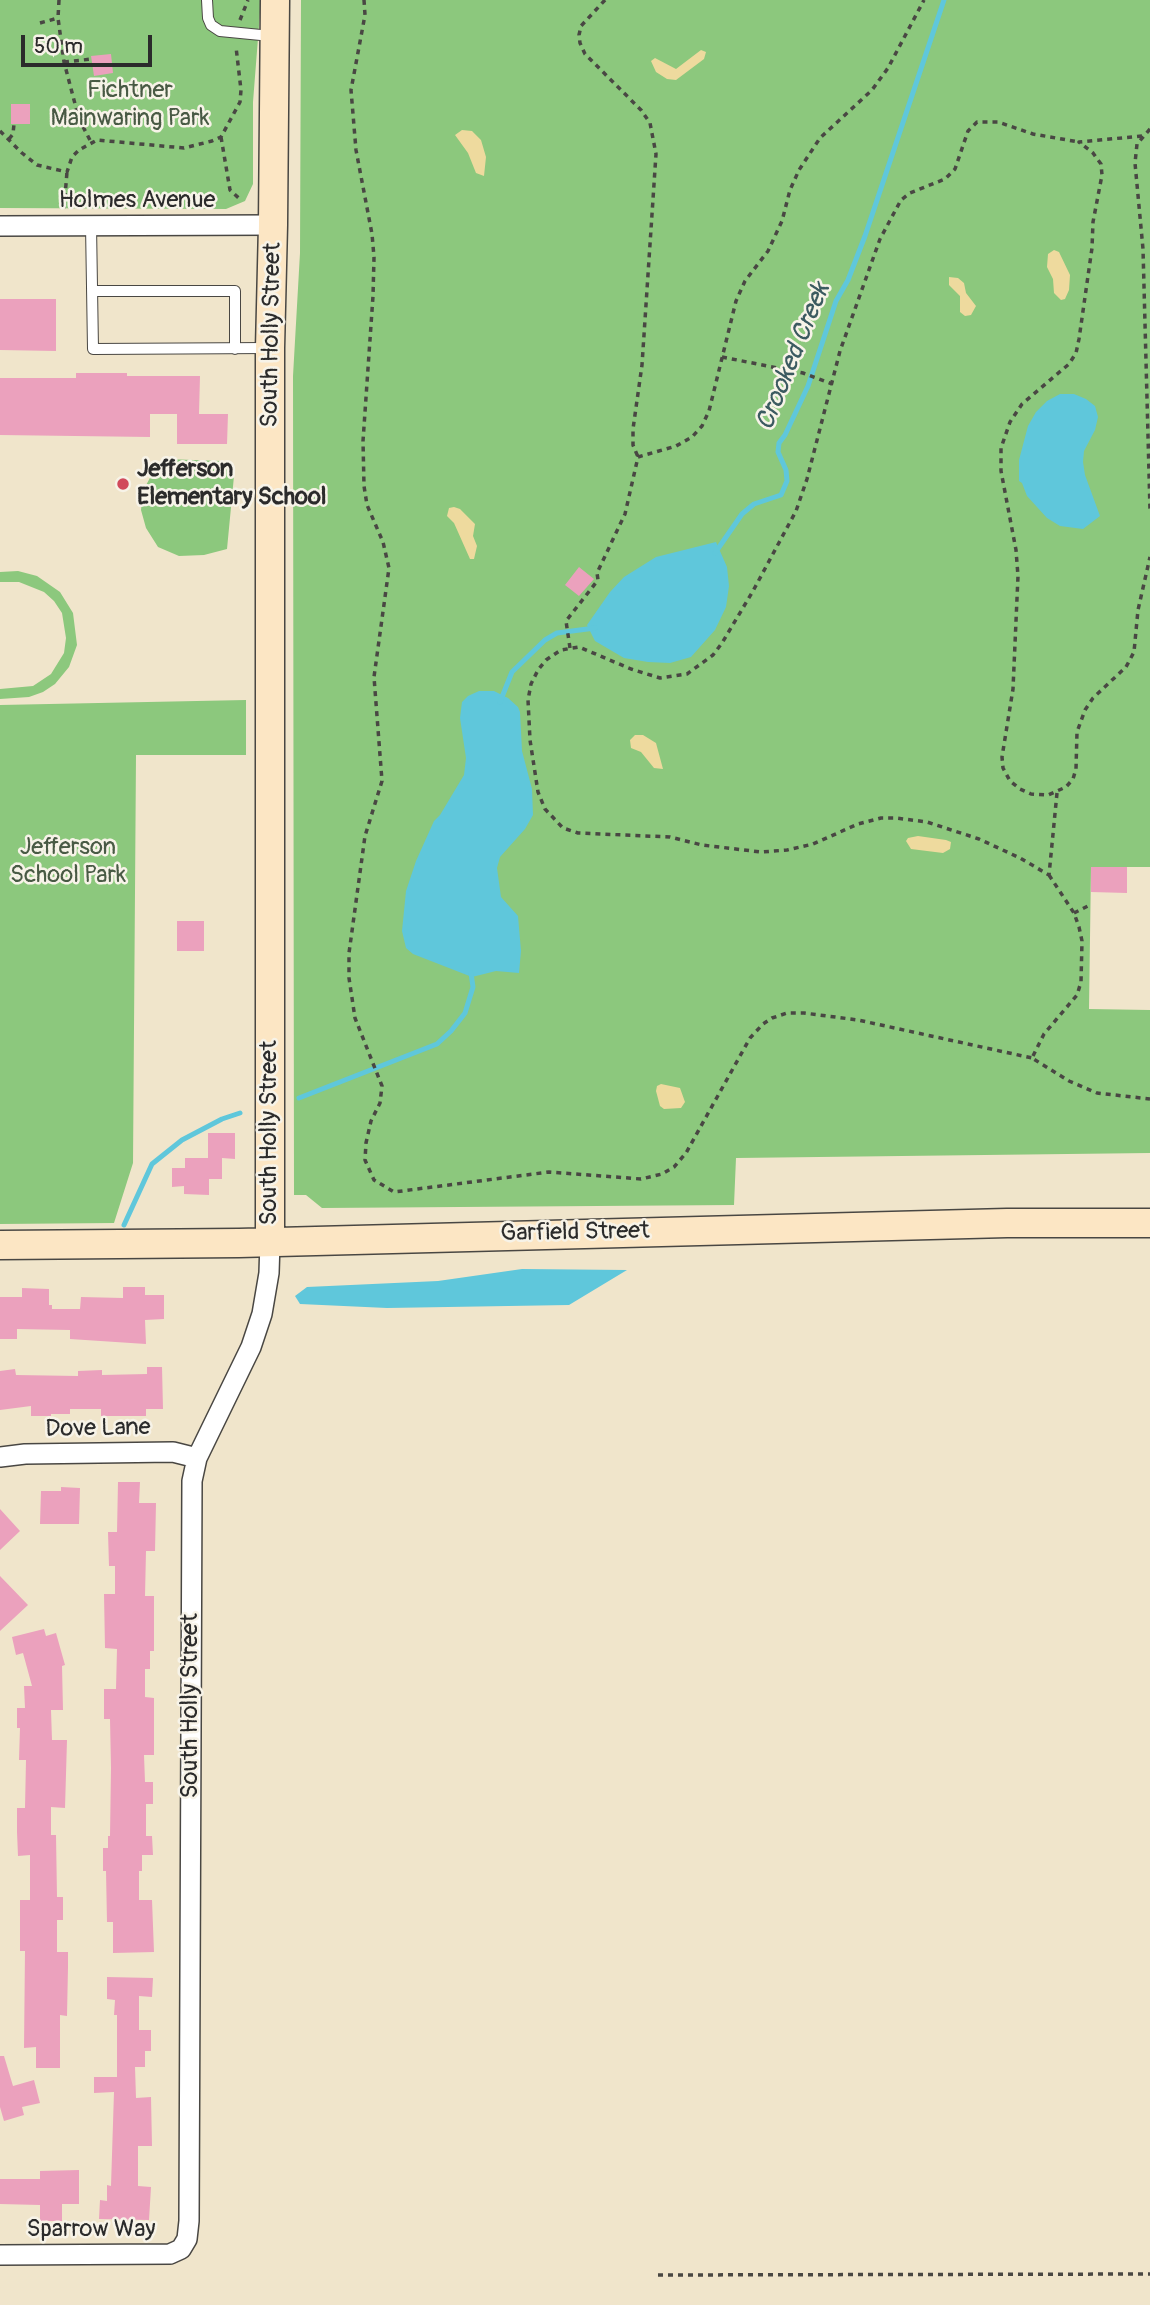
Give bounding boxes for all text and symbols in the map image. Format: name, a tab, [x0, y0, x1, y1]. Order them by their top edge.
scale bar	[24, 21, 156, 65]
text: 50 m	[34, 33, 83, 60]
park label: Fichtner Mainwaring Park	[51, 77, 209, 133]
street label: Holmes Avenue	[59, 187, 215, 215]
street label: South Holly Street	[256, 242, 288, 428]
water label: Crooked Creek	[750, 279, 838, 435]
place label: Jefferson Elementary School	[137, 456, 327, 512]
marker: Jefferson Elementary School	[115, 476, 131, 492]
park label: Jefferson School Park	[10, 834, 126, 890]
street label: South Holly Street	[256, 1040, 284, 1226]
street label: Garfield Street	[500, 1217, 650, 1249]
street label: Dove Lane	[45, 1414, 151, 1444]
street label: South Holly Street	[177, 1613, 205, 1799]
street label: Sparrow Way	[26, 2216, 156, 2244]

